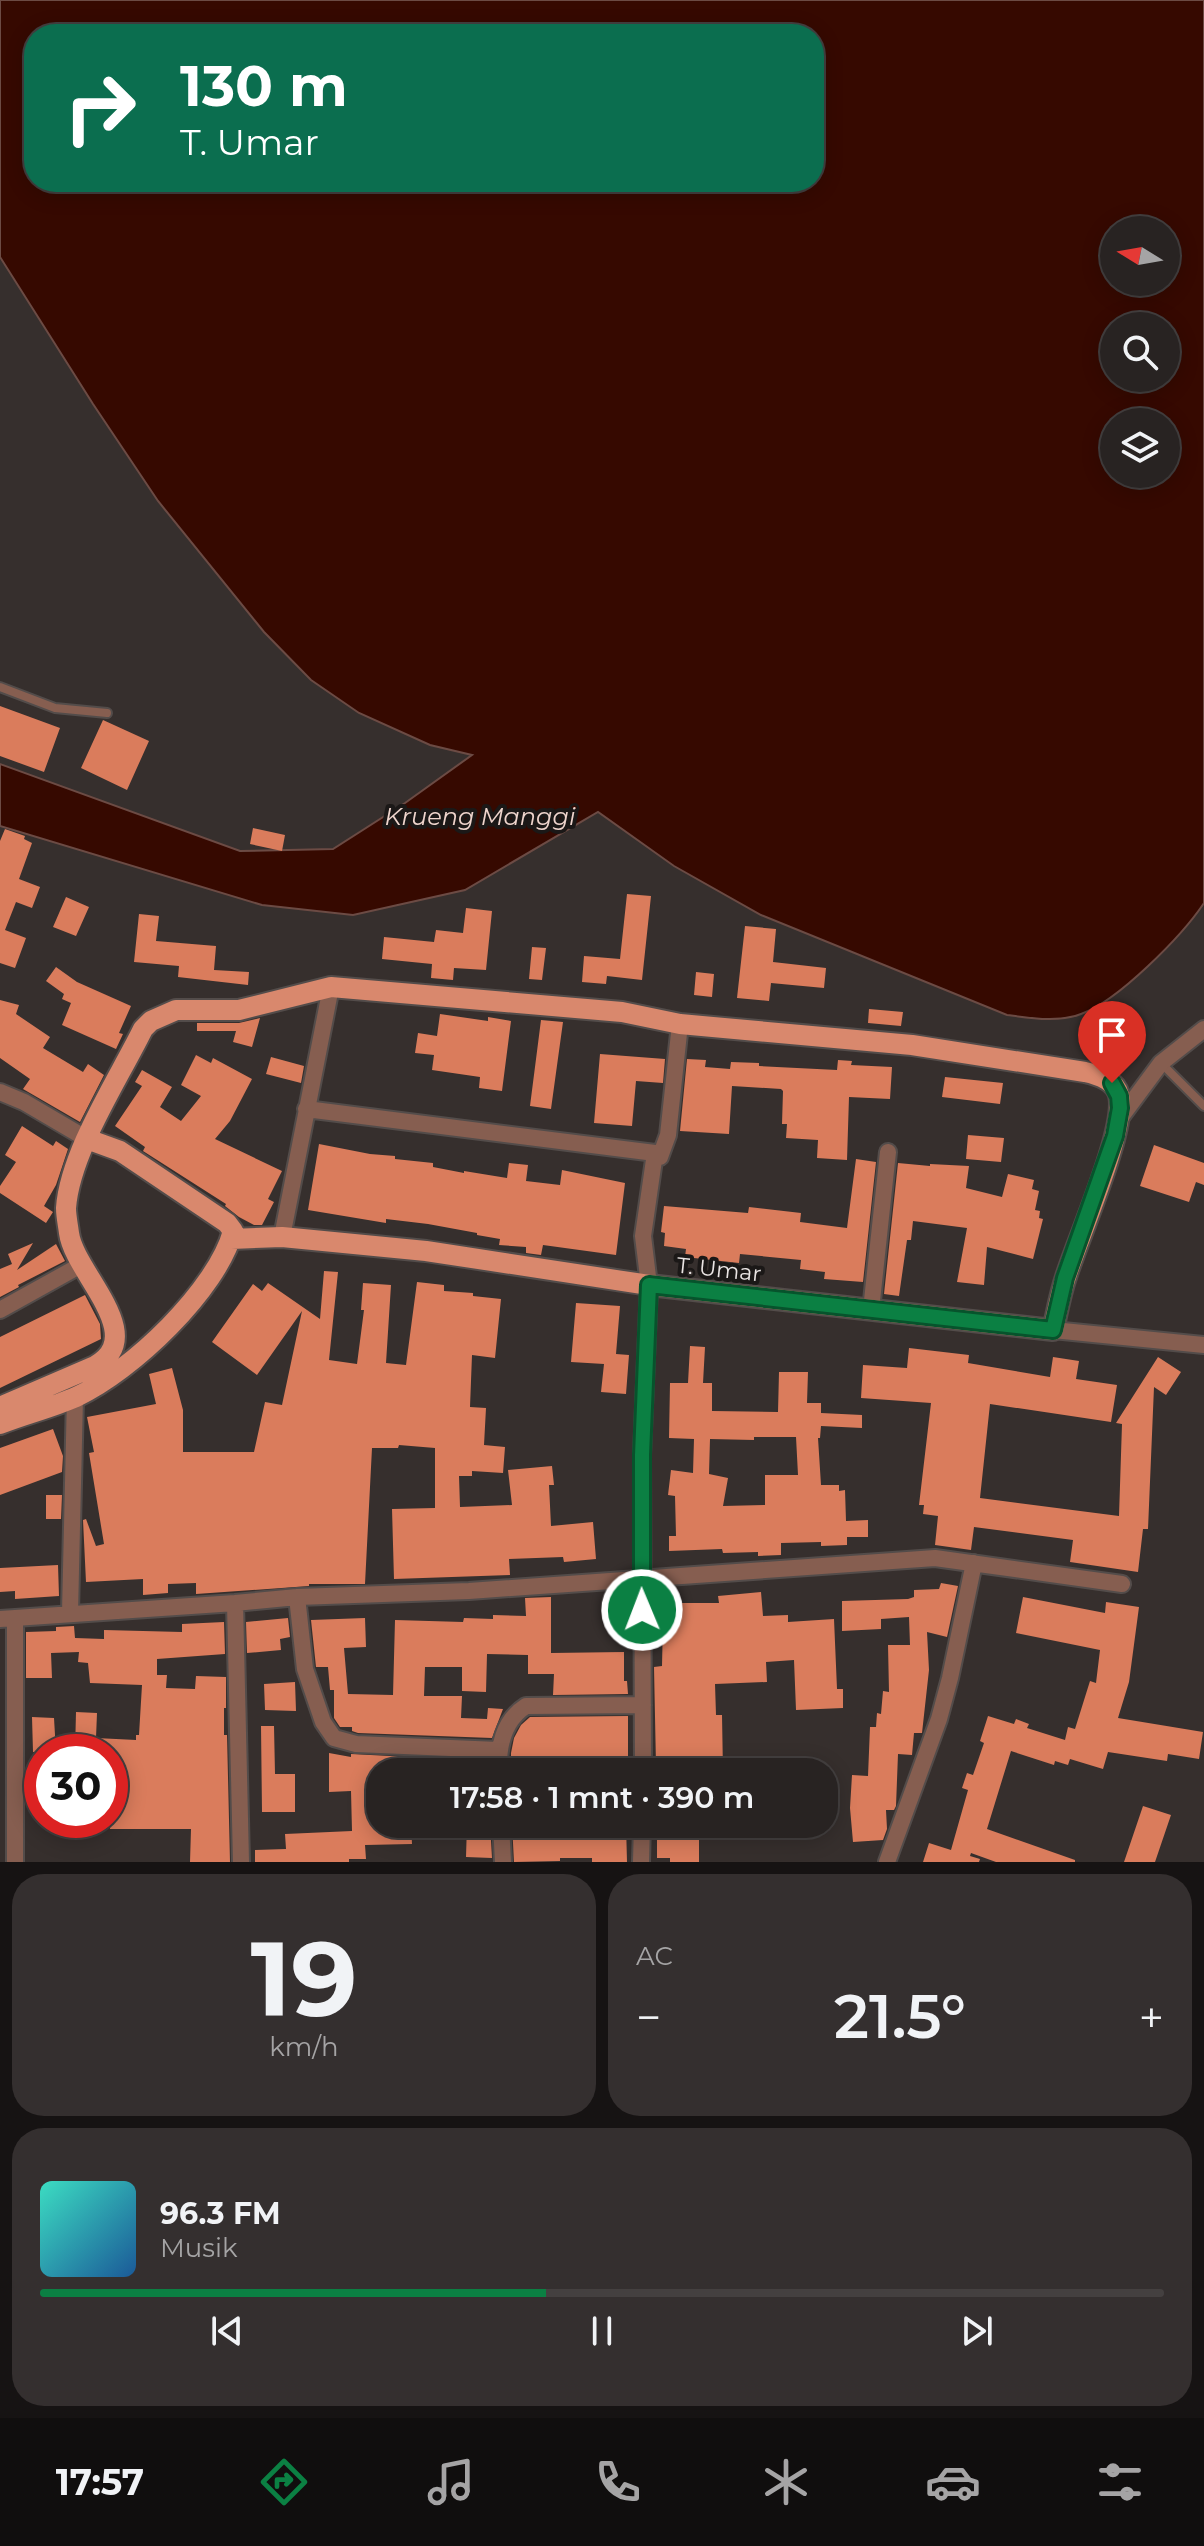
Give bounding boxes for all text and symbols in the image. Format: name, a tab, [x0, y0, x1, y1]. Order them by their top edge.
text: 130 m	[180, 52, 348, 120]
icon: right	[48, 56, 152, 160]
text: T. Umar	[180, 120, 319, 164]
north arrow	[1100, 216, 1180, 296]
map controls	[1100, 216, 1180, 488]
button: search	[1100, 312, 1180, 392]
button: layers	[1100, 408, 1180, 488]
water label: Krueng Manggi	[385, 802, 576, 831]
pin	[1078, 1001, 1146, 1083]
icon: arrive	[1090, 1013, 1134, 1057]
street label: T. Umar	[675, 1252, 763, 1287]
position arrow	[600, 1568, 684, 1652]
speed limit sign: 30	[24, 1734, 128, 1838]
text: 17:58 · 1 mnt · 390 m	[450, 1779, 754, 1816]
text: 19	[250, 1915, 358, 2042]
text: AC	[636, 1940, 673, 1972]
text: 21.5°	[834, 1980, 966, 2053]
text: −	[636, 1990, 661, 2044]
text: +	[1139, 1990, 1164, 2044]
text: km/h	[269, 2031, 339, 2063]
text: 96.3 FM	[160, 2195, 281, 2232]
text: Musik	[160, 2232, 238, 2264]
icon: previous	[205, 2309, 249, 2353]
icon: pause	[580, 2309, 624, 2353]
icon: next	[955, 2309, 999, 2353]
icon: directions	[256, 2454, 312, 2510]
icon: music	[423, 2454, 479, 2510]
icon: phone	[590, 2454, 646, 2510]
icon: climate	[758, 2454, 814, 2510]
icon: car	[925, 2454, 981, 2510]
icon: filters	[1092, 2454, 1148, 2510]
text: 17:57	[56, 2460, 144, 2504]

